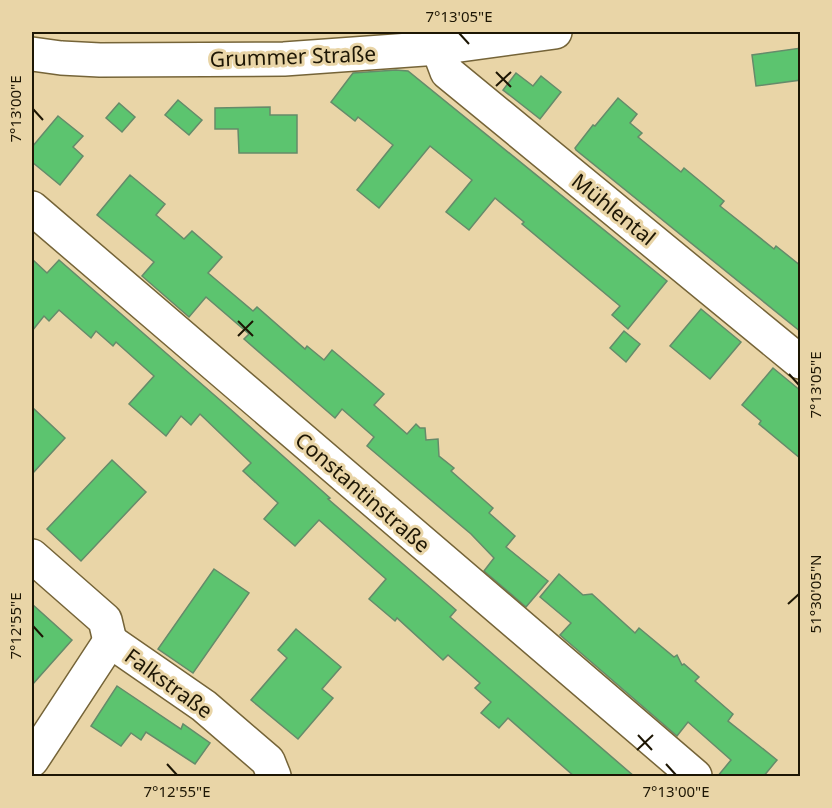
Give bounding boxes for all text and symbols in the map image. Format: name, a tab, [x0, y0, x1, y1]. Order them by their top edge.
text: 7°13'05"E	[425, 6, 493, 26]
street label: Grummer Straße	[209, 39, 377, 73]
text: 7°13'00"E	[5, 75, 25, 143]
street label: Mühlental	[566, 167, 662, 251]
text: 7°13'05"E	[805, 351, 825, 419]
street label: Constantinstraße	[290, 426, 436, 558]
text: 51°30'05"N	[805, 555, 825, 633]
text: 7°12'55"E	[5, 592, 25, 660]
street label: Falkstraße	[119, 642, 219, 724]
text: 7°12'55"E	[143, 781, 211, 801]
text: 7°13'00"E	[642, 781, 710, 801]

